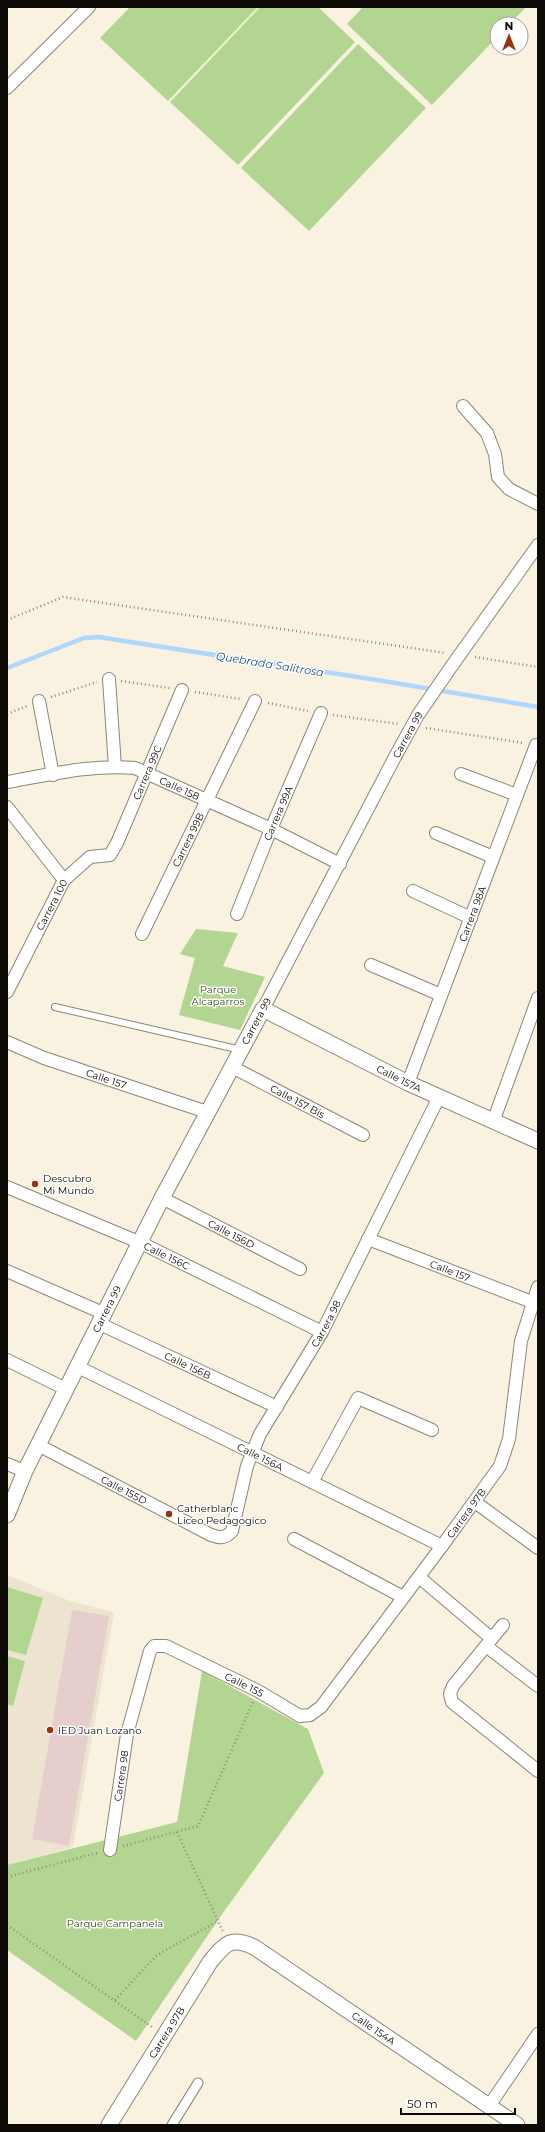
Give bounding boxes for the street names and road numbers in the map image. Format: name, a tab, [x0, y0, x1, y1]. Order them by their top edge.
street label: Carrera 99	[390, 709, 426, 760]
street label: Carrera 99C	[130, 743, 165, 802]
street label: Calle 158	[157, 774, 201, 803]
street label: Carrera 99A	[261, 783, 296, 842]
street label: Carrera 99B	[170, 811, 207, 869]
street label: Carrera 100	[33, 877, 71, 933]
street label: Carrera 98A	[456, 883, 489, 944]
street label: Carrera 99	[239, 996, 274, 1047]
street label: Calle 157A	[374, 1062, 424, 1096]
street label: Calle 157	[84, 1066, 128, 1092]
street label: Calle 157 Bis	[268, 1082, 327, 1121]
street label: Calle 156D	[206, 1217, 257, 1251]
street label: Calle 156C	[142, 1239, 192, 1273]
street label: Calle 157	[428, 1257, 472, 1285]
street label: Carrera 99	[90, 1283, 124, 1335]
street label: Carrera 98	[308, 1298, 344, 1350]
street label: Calle 156B	[162, 1349, 213, 1382]
street label: Calle 156A	[235, 1440, 286, 1474]
street label: Calle 155D	[99, 1473, 149, 1508]
street label: Carrera 97B	[444, 1486, 489, 1541]
street label: Calle 155	[222, 1670, 266, 1700]
street label: Carrera 98	[111, 1749, 132, 1802]
street label: Carrera 97B	[146, 2004, 188, 2061]
street label: Calle 154A	[349, 2009, 398, 2048]

